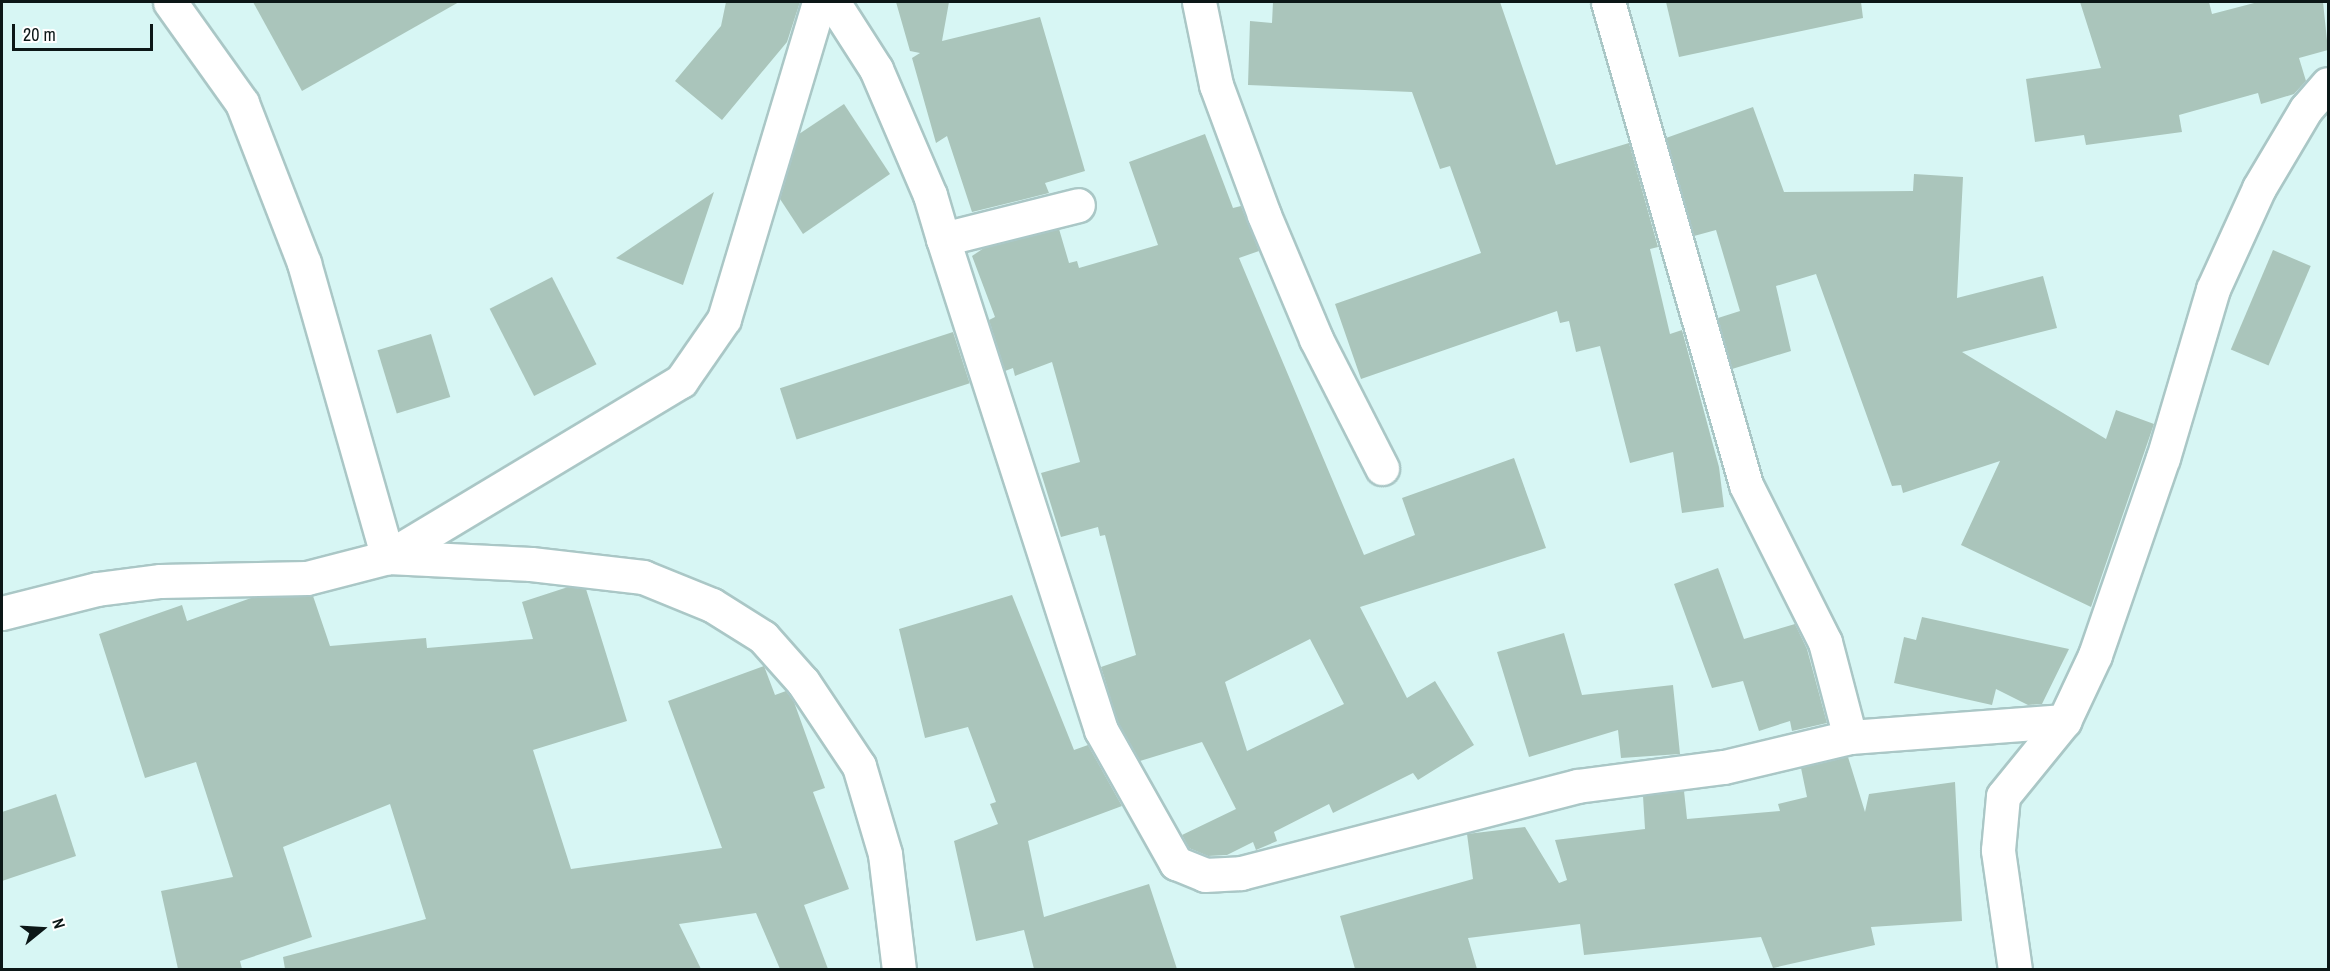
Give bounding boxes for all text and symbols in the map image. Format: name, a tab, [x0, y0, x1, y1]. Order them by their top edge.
scale bar	[15, 12, 156, 50]
text: 20 m	[23, 22, 56, 47]
north arrow	[12, 899, 72, 959]
text: N	[47, 916, 71, 931]

